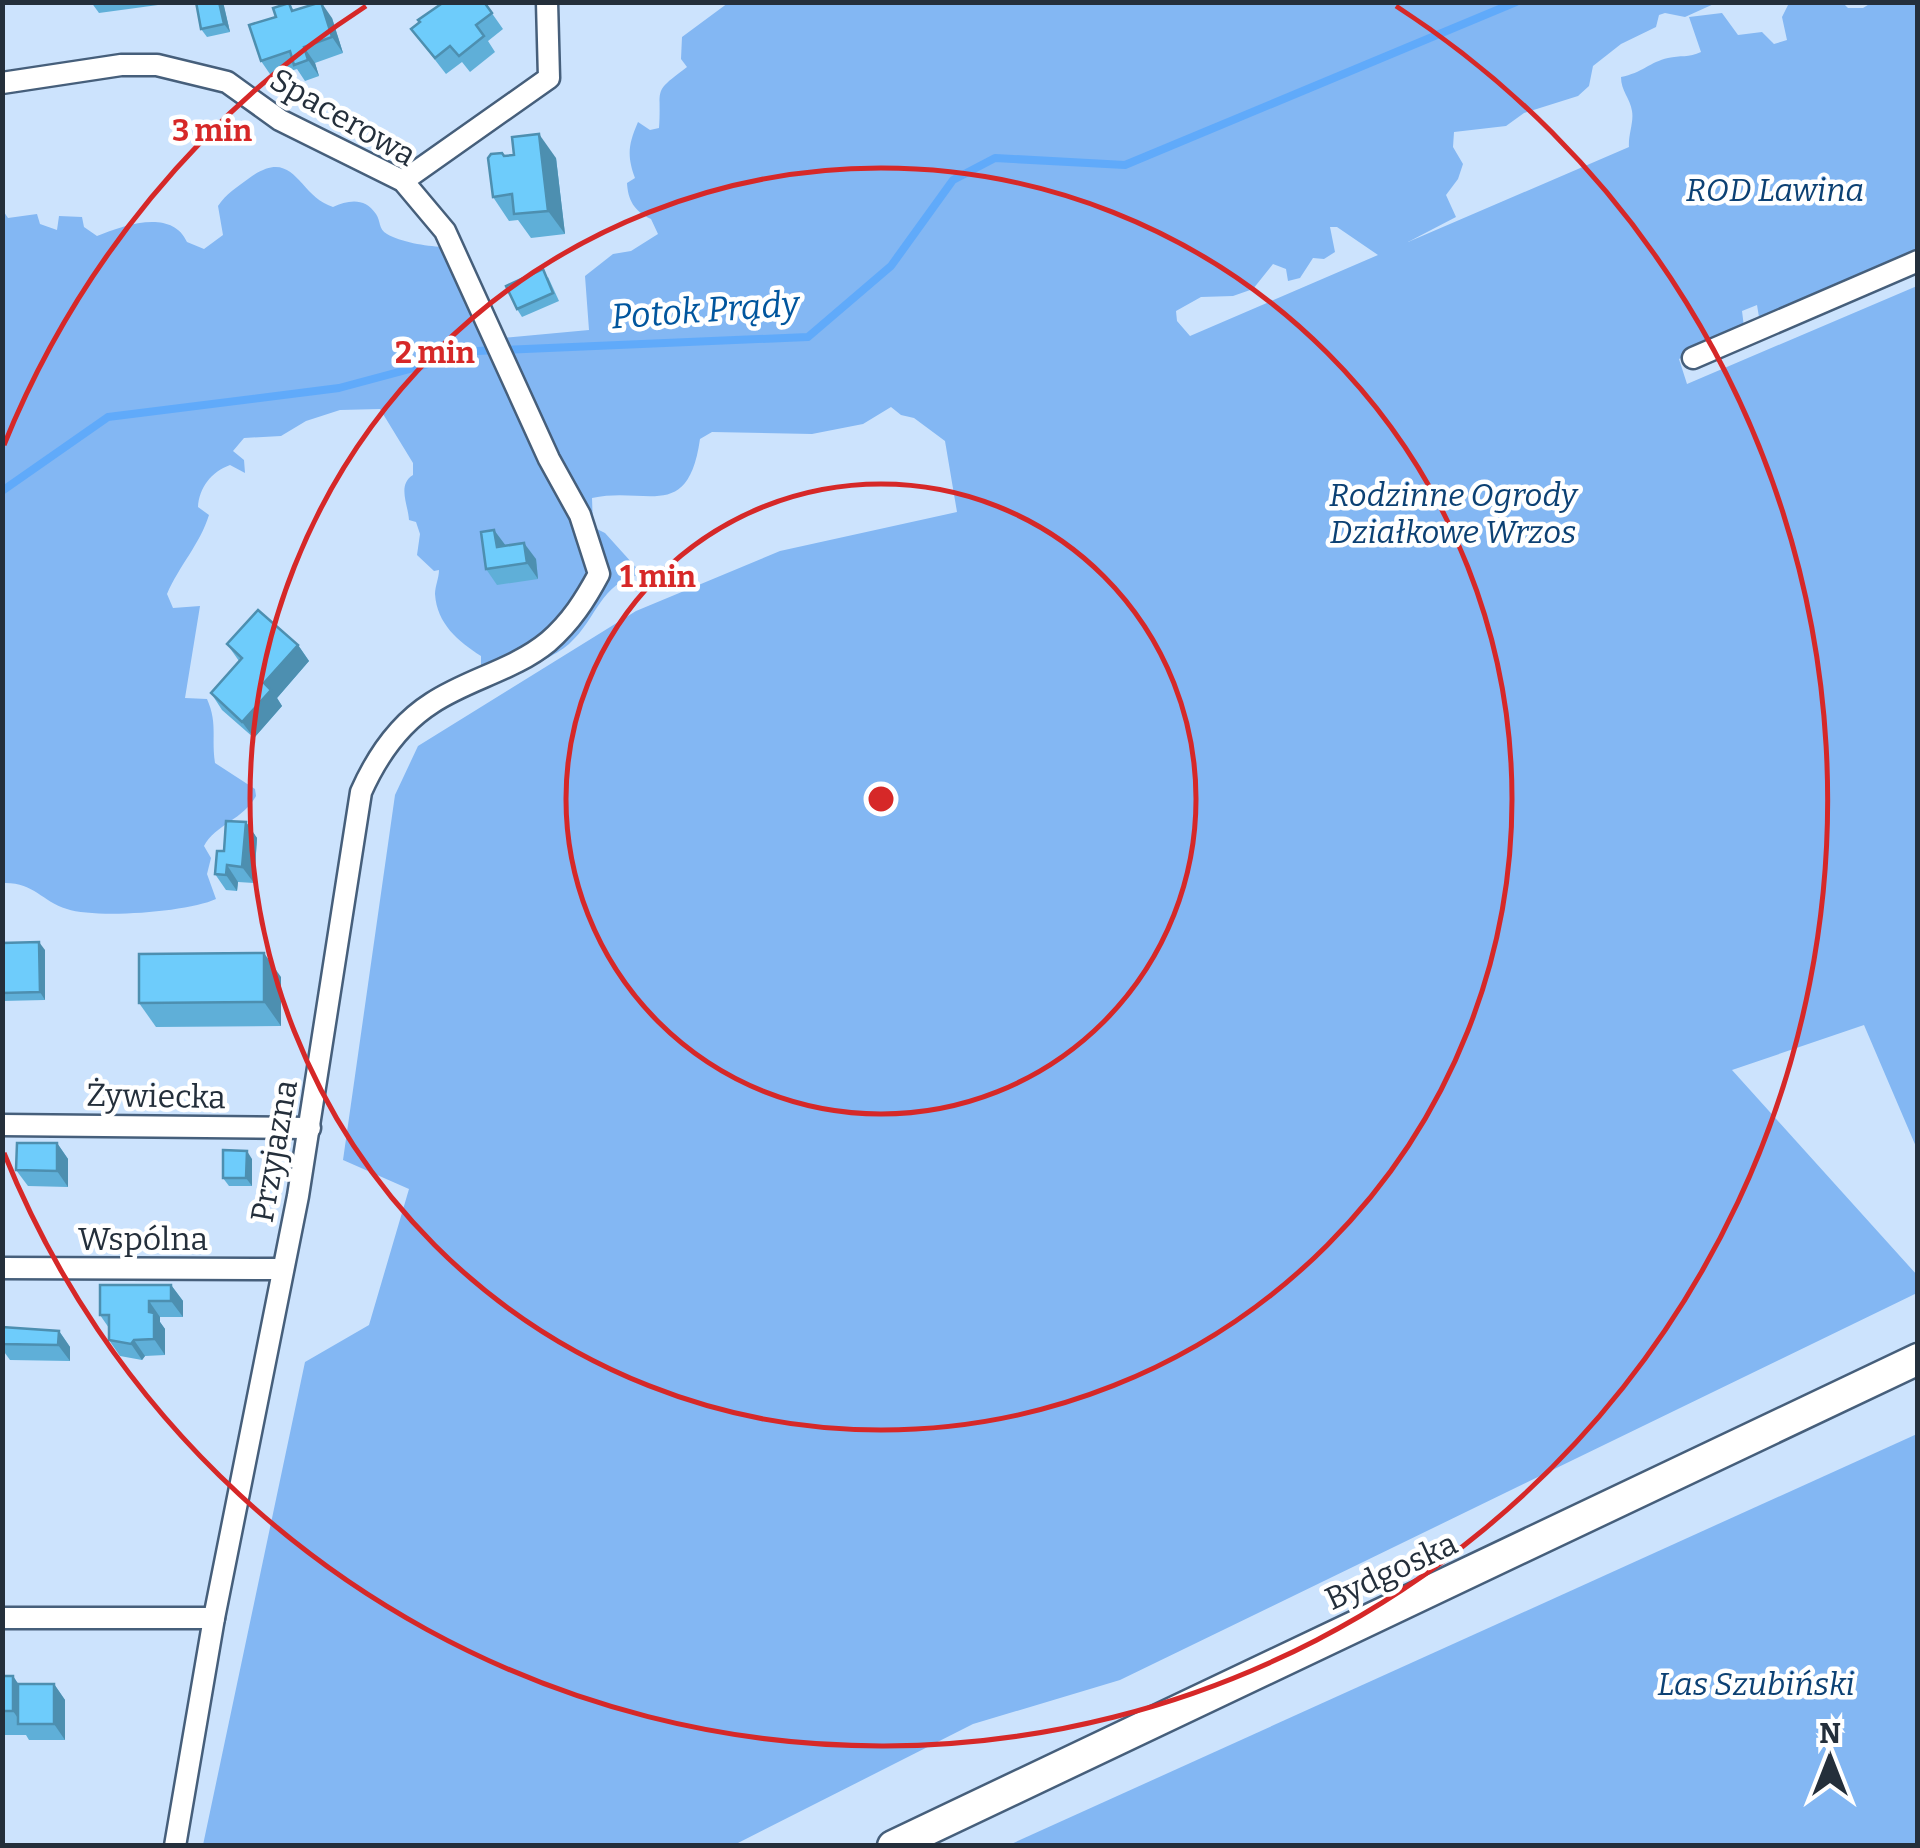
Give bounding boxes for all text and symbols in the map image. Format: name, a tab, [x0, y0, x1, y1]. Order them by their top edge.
street label: Spacerowa	[263, 60, 423, 174]
text: 3 min	[172, 113, 253, 149]
park label: ROD Lawina	[1686, 171, 1864, 209]
water label: Potok Prądy	[610, 282, 802, 338]
text: 2 min	[395, 335, 476, 371]
park label: Rodzinne Ogrody Działkowe Wrzos	[1329, 476, 1579, 551]
text: 1 min	[620, 559, 697, 595]
centre of rings	[863, 781, 899, 817]
street label: Żywiecka	[86, 1076, 226, 1116]
street label: Przyjazna	[243, 1077, 305, 1225]
street label: Wspólna	[78, 1220, 208, 1258]
street label: Bydgoska	[1319, 1524, 1463, 1618]
park label: Las Szubiński	[1657, 1665, 1855, 1703]
north arrow	[1780, 1708, 1880, 1808]
text: N	[1819, 1717, 1841, 1750]

